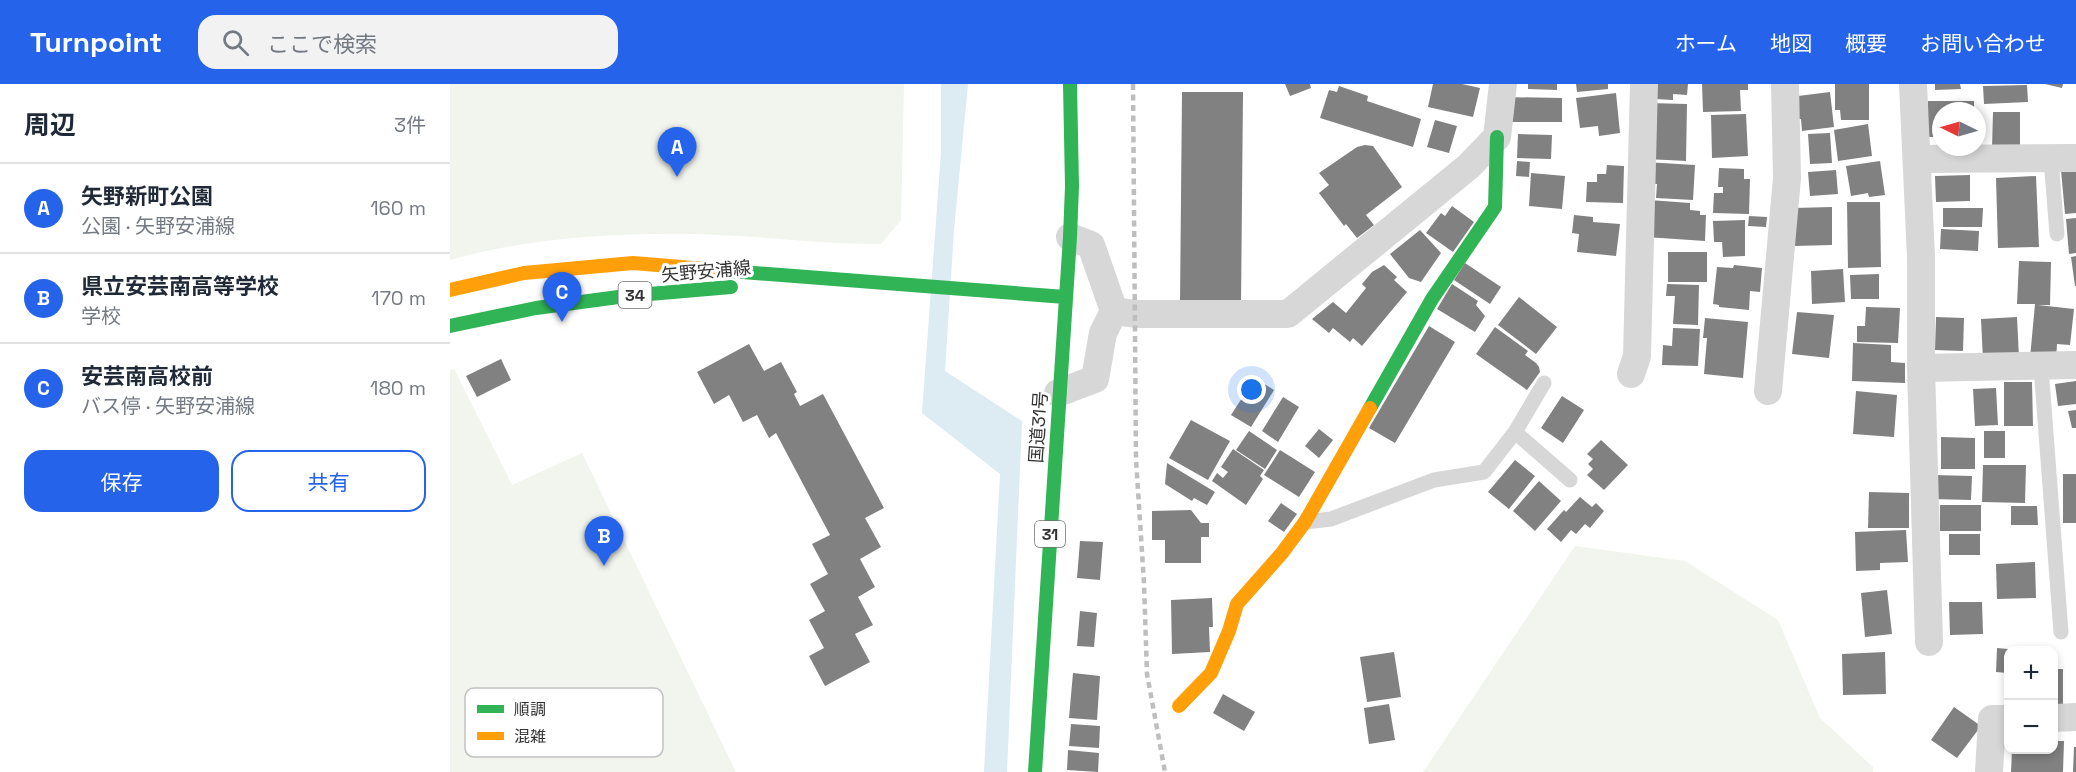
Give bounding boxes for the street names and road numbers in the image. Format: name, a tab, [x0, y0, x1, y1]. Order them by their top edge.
street label: 矢野安浦線	[660, 256, 752, 286]
road number: 34	[618, 282, 651, 308]
street label: 国道31号	[1024, 390, 1052, 464]
road number: 31	[1035, 521, 1065, 547]

